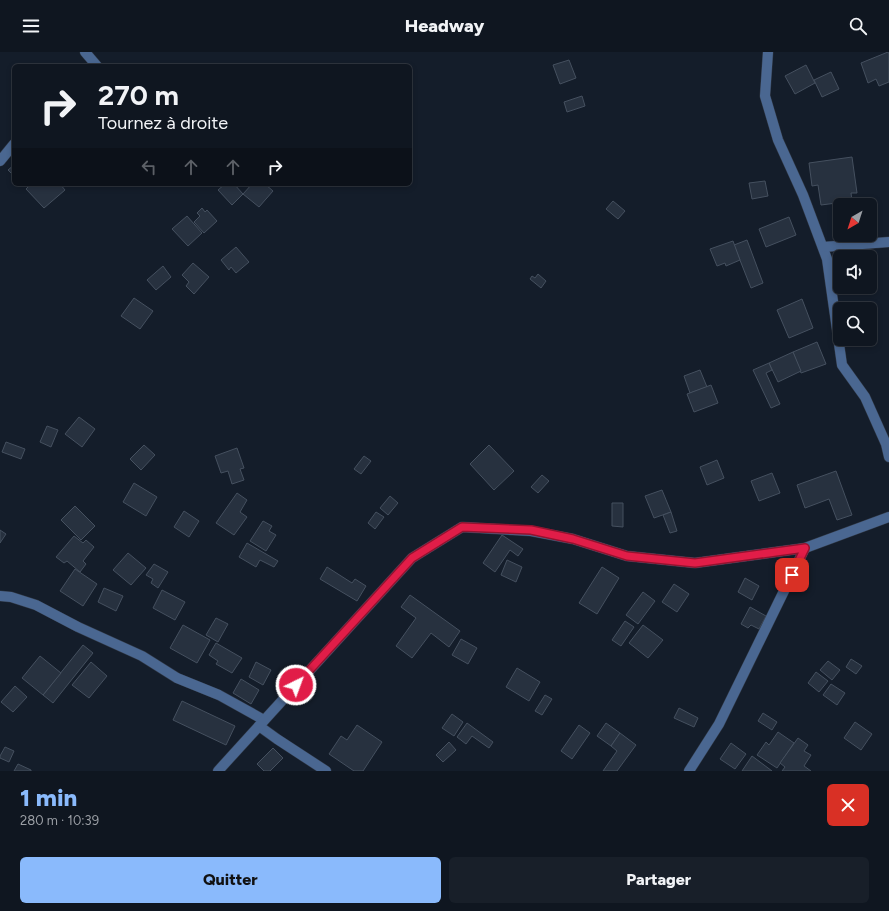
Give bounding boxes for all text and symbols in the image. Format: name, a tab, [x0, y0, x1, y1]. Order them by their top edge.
icon: menu	[20, 15, 42, 37]
text: Headway	[405, 15, 484, 37]
icon: search	[847, 15, 869, 37]
text: 270 m	[98, 78, 179, 112]
icon: right	[32, 80, 84, 132]
text: Tournez à droite	[98, 112, 228, 134]
icon: left	[138, 156, 160, 178]
icon: ahead	[180, 156, 202, 178]
icon: ahead	[222, 156, 244, 178]
icon: right	[264, 156, 286, 178]
north arrow	[833, 198, 877, 242]
map controls	[833, 198, 877, 346]
button: sound	[833, 250, 877, 294]
button: search	[833, 302, 877, 346]
pin	[775, 558, 809, 592]
icon: arrive	[781, 564, 803, 586]
position arrow	[275, 664, 317, 706]
text: 1 min	[20, 783, 77, 812]
button: close	[827, 784, 869, 826]
text: 280 m · 10:39	[20, 813, 99, 828]
button: Quitter	[20, 857, 441, 903]
button: Partager	[449, 857, 869, 903]

